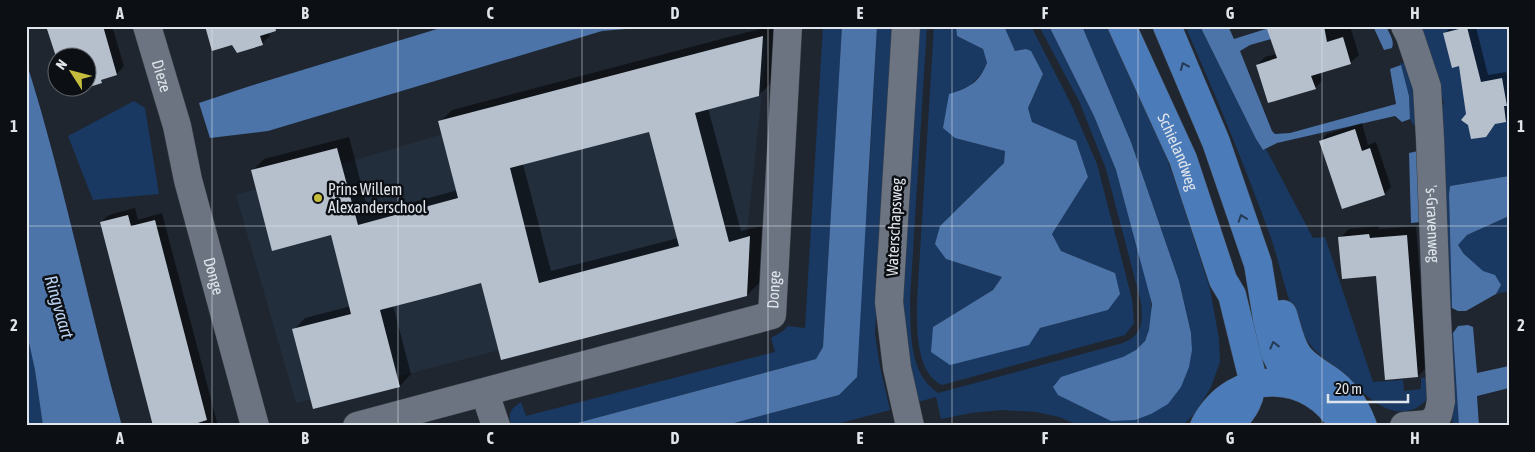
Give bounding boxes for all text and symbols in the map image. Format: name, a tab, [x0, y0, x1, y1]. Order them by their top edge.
text: A	[115, 4, 124, 22]
text: B	[301, 4, 309, 22]
text: C	[486, 4, 494, 22]
text: D	[671, 4, 680, 22]
text: E	[857, 4, 864, 22]
text: F	[1042, 4, 1049, 22]
text: G	[1226, 4, 1235, 22]
text: H	[1410, 4, 1420, 22]
north arrow	[48, 48, 98, 98]
text: N	[53, 56, 70, 72]
street label: Dieze	[149, 58, 175, 94]
one-way arrow	[1179, 62, 1190, 71]
street label: Schielandweg	[1154, 110, 1202, 193]
text: 1	[10, 117, 18, 135]
text: 1	[1517, 117, 1525, 135]
street label: Waterschapsweg	[882, 177, 907, 277]
place label: Prins Willem Alexanderschool	[328, 180, 428, 216]
street label: 's-Gravenweg	[1423, 185, 1444, 263]
marker: Prins Willem Alexanderschool	[312, 192, 324, 204]
one-way arrow	[1238, 214, 1248, 222]
street label: Donge	[200, 255, 228, 297]
street label: Donge	[763, 270, 784, 309]
water label: Ringvaart	[40, 273, 79, 342]
text: 2	[10, 316, 18, 334]
text: 2	[1517, 316, 1525, 334]
one-way arrow	[1269, 341, 1280, 350]
scale bar	[1328, 372, 1408, 404]
text: 20 m	[1335, 380, 1362, 397]
text: A	[115, 429, 124, 447]
text: B	[301, 429, 309, 447]
text: C	[486, 429, 494, 447]
text: D	[671, 429, 680, 447]
text: E	[857, 429, 864, 447]
text: F	[1042, 429, 1049, 447]
text: G	[1226, 429, 1235, 447]
text: H	[1410, 429, 1420, 447]

